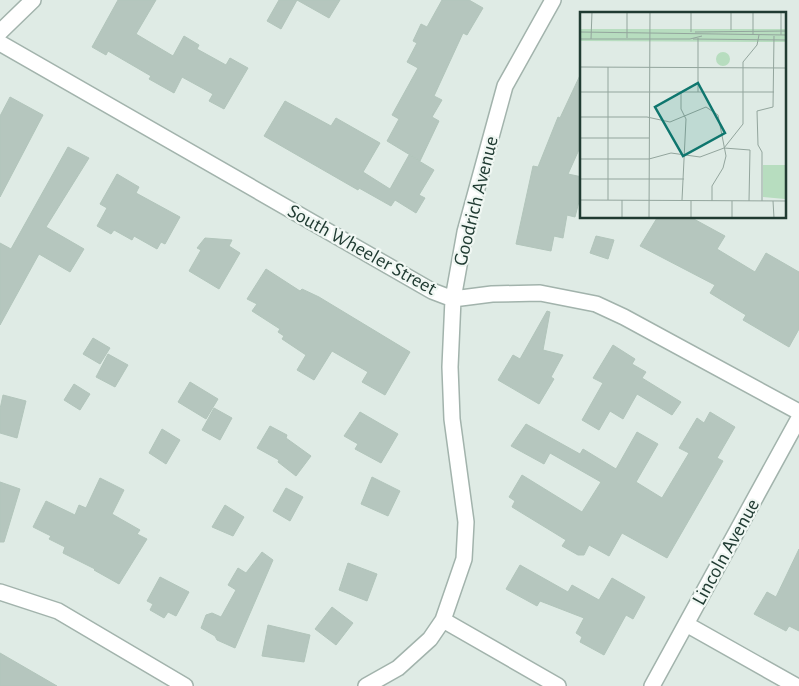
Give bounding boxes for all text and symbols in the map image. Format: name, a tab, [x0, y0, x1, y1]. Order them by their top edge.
inset map	[580, 12, 786, 219]
street label: Goodrich Avenue	[450, 134, 502, 268]
street label: South Wheeler Street	[284, 201, 440, 299]
street label: Lincoln Avenue	[689, 496, 763, 608]

